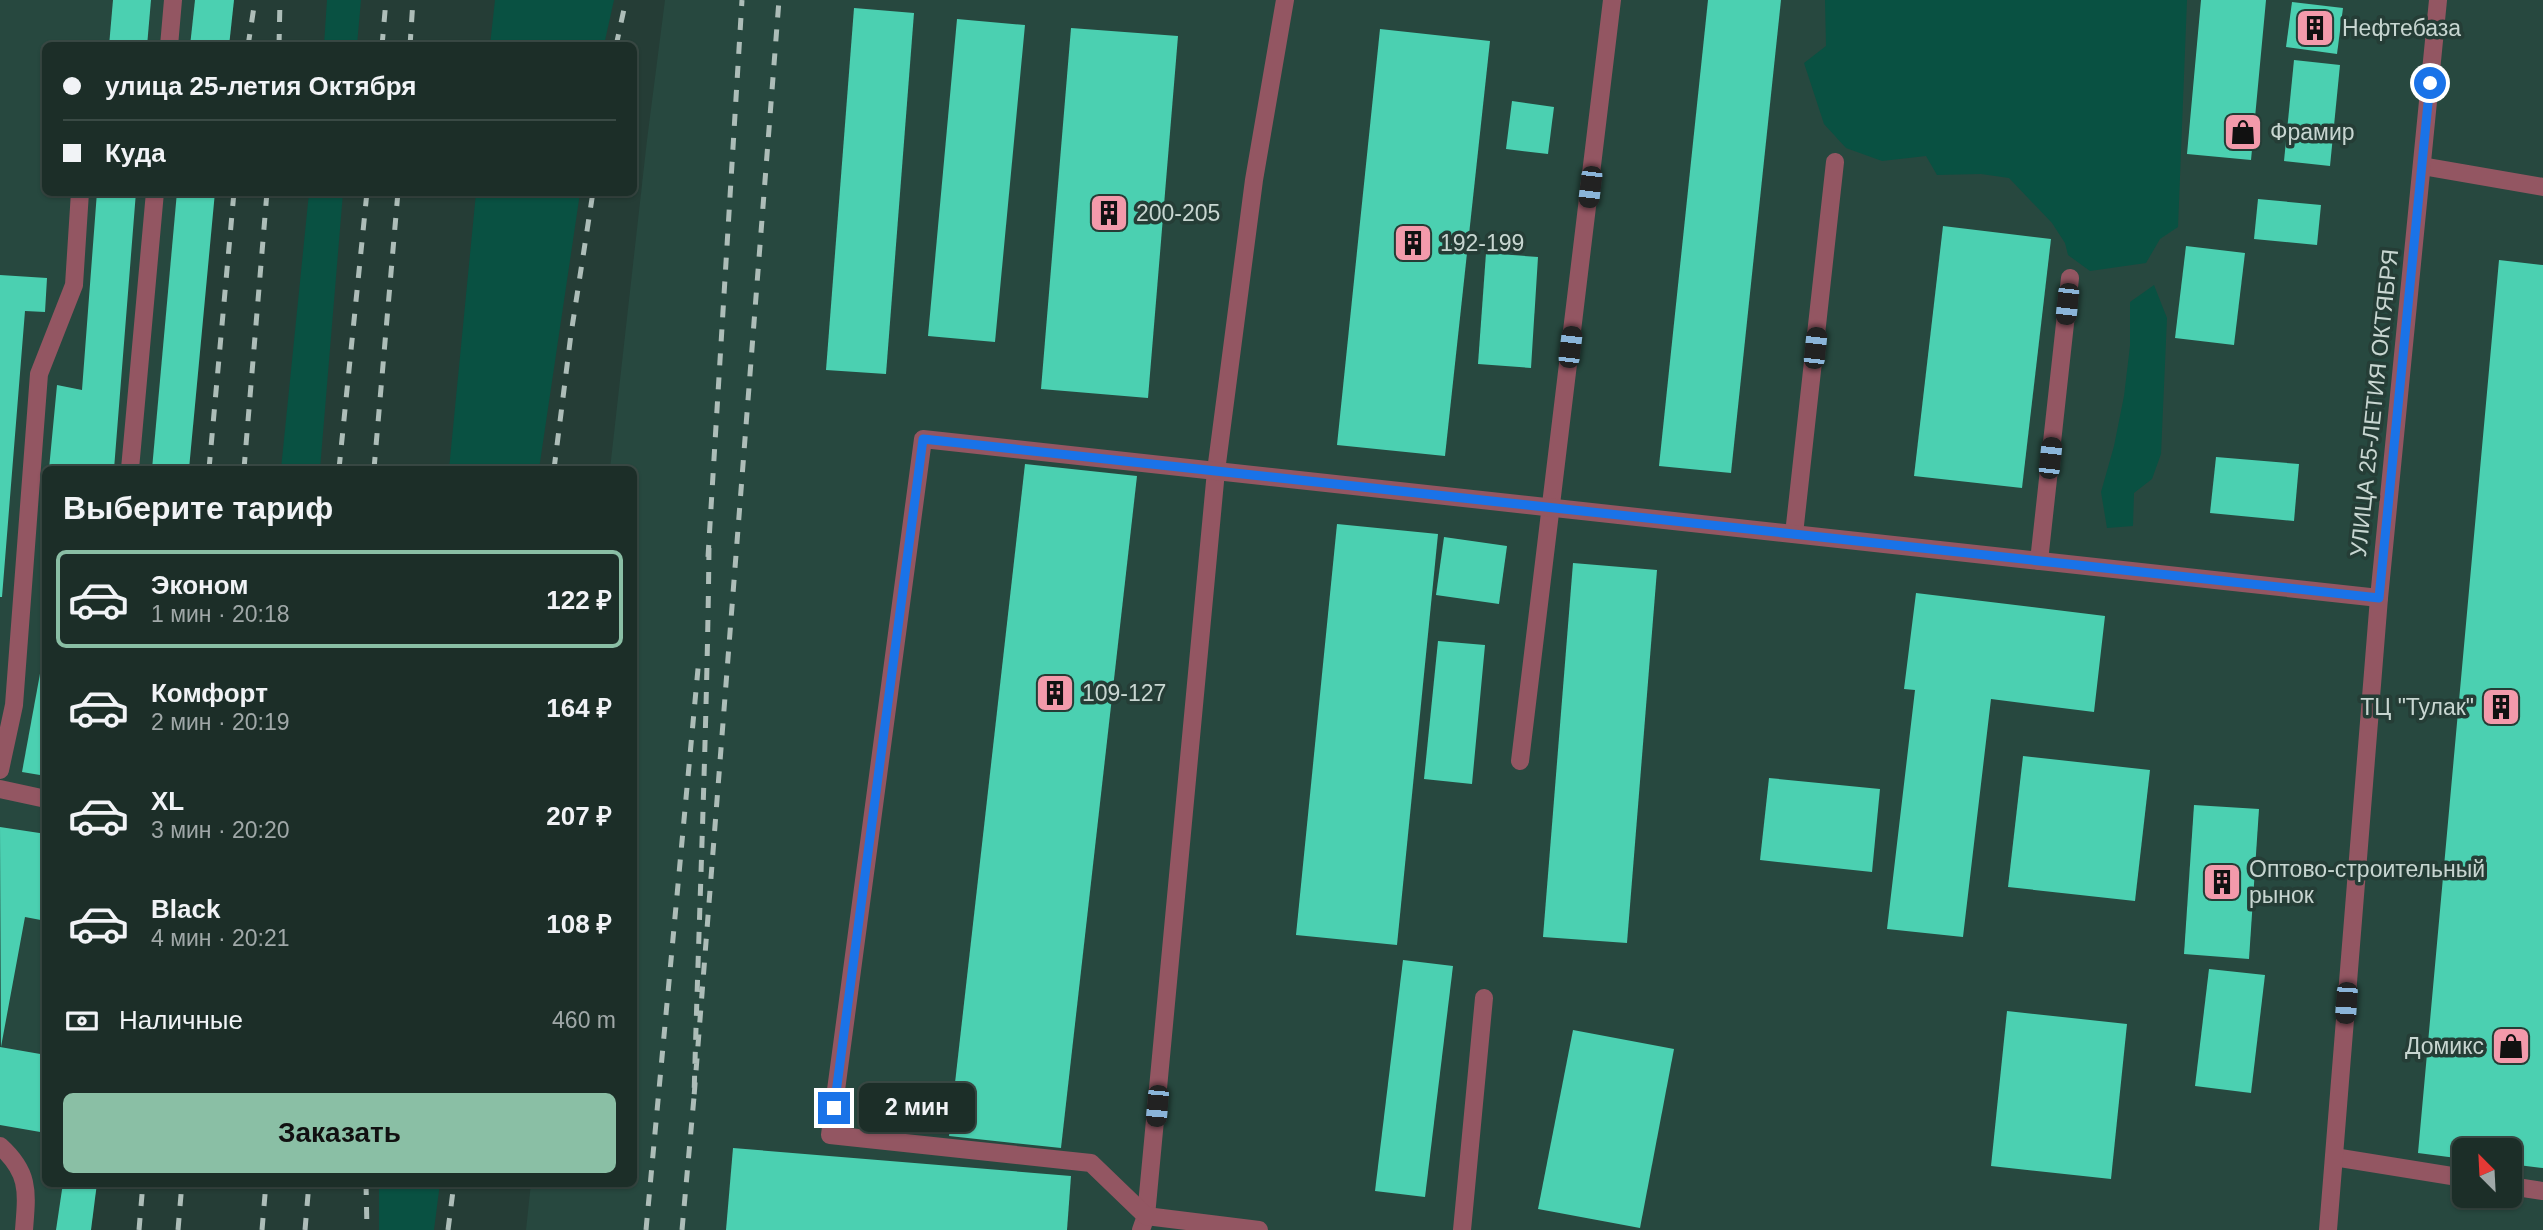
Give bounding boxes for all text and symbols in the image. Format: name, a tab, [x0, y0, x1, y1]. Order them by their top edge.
building icon: Нефтебаза	[2294, 7, 2336, 49]
place label: Нефтебаза	[2342, 15, 2461, 41]
route start	[2414, 67, 2446, 99]
text: улица 25-летия Октября	[105, 71, 417, 101]
shop icon: Фрамир	[2222, 111, 2264, 153]
place label: Фрамир	[2270, 119, 2355, 145]
text: Куда	[105, 138, 166, 168]
car	[1578, 165, 1603, 209]
building icon: 200-205	[1088, 192, 1130, 234]
place label: 200-205	[1136, 200, 1220, 226]
building icon: 192-199	[1392, 222, 1434, 264]
place label: 192-199	[1440, 230, 1524, 256]
street label: УЛИЦА 25-ЛЕТИЯ ОКТЯБРЯ	[2345, 248, 2403, 558]
car	[2055, 282, 2080, 326]
car	[1558, 325, 1583, 369]
car	[1803, 326, 1828, 370]
car	[2038, 436, 2063, 480]
text: Выберите тариф	[63, 490, 333, 526]
icon: car	[67, 568, 130, 631]
text: Эконом	[151, 570, 249, 600]
text: 122 ₽	[546, 585, 612, 615]
text: 1 мин · 20:18	[151, 601, 290, 627]
building icon: 109-127	[1034, 672, 1076, 714]
icon: car	[67, 676, 130, 739]
text: Комфорт	[151, 678, 268, 708]
place label: 109-127	[1082, 680, 1166, 706]
building icon: ТЦ "Тулак"	[2480, 686, 2522, 728]
text: 164 ₽	[546, 693, 612, 723]
place label: ТЦ "Тулак"	[2360, 694, 2474, 720]
text: 2 мин · 20:19	[151, 709, 290, 735]
icon: car	[67, 784, 130, 847]
text: XL	[151, 786, 184, 816]
text: 207 ₽	[546, 801, 612, 831]
text: 3 мин · 20:20	[151, 817, 290, 843]
place label: Оптово-строительный рынок	[2249, 856, 2485, 908]
building icon: Оптово-строительный рынок	[2201, 861, 2243, 903]
icon: car	[67, 892, 130, 955]
text: Black	[151, 894, 220, 924]
text: 108 ₽	[546, 909, 612, 939]
text: 4 мин · 20:21	[151, 925, 290, 951]
car	[2335, 981, 2358, 1025]
icon: cash	[63, 1002, 101, 1040]
text: Наличные	[119, 1005, 243, 1035]
text: 460 m	[552, 1007, 616, 1033]
shop icon: Домикс	[2490, 1025, 2532, 1067]
place label: Домикс	[2405, 1033, 2484, 1059]
callout: 2 мин	[858, 1084, 974, 1132]
car	[1145, 1084, 1170, 1128]
route end	[818, 1092, 850, 1124]
button: Заказать	[63, 1093, 616, 1173]
text: 2 мин	[885, 1094, 949, 1120]
north arrow	[2452, 1138, 2522, 1208]
map controls	[2452, 1138, 2522, 1208]

